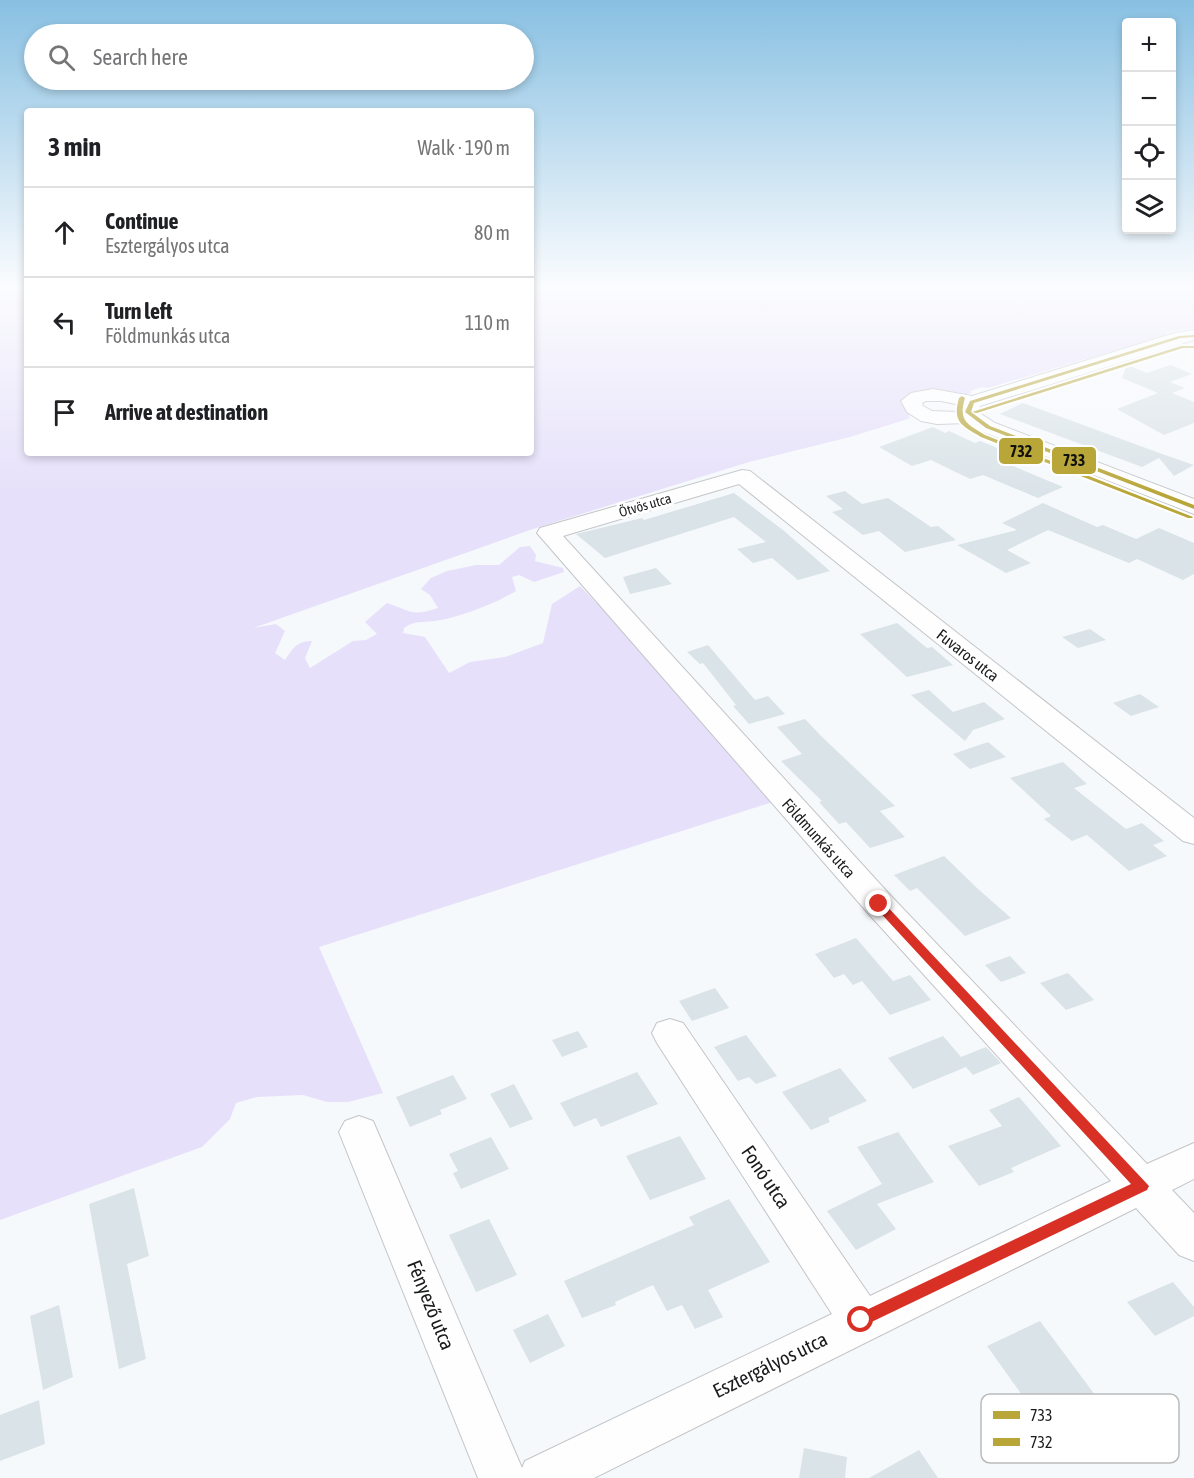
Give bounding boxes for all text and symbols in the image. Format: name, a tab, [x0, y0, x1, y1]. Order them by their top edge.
map controls	[1122, 18, 1176, 234]
button: +	[1122, 18, 1176, 72]
search box	[24, 24, 534, 90]
icon: search	[45, 41, 78, 74]
text: Search here	[93, 44, 188, 70]
button: −	[1122, 72, 1176, 126]
button: locate	[1122, 126, 1176, 180]
text: 3 min	[48, 132, 101, 162]
text: Walk · 190 m	[418, 136, 510, 159]
button: layers	[1122, 180, 1176, 234]
text: Continue	[105, 208, 179, 234]
icon: ahead	[48, 216, 81, 249]
text: 80 m	[474, 221, 510, 244]
text: Esztergályos utca	[105, 234, 229, 257]
text: Turn left	[105, 298, 172, 324]
icon: left	[48, 306, 81, 339]
text: 110 m	[465, 311, 510, 334]
text: Földmunkás utca	[105, 324, 230, 347]
icon: arrive	[48, 396, 81, 429]
text: Arrive at destination	[105, 399, 268, 425]
line badge: 732	[998, 437, 1044, 465]
text: 732	[1010, 442, 1032, 460]
line badge: 733	[1051, 446, 1097, 475]
text: 733	[1063, 451, 1085, 469]
street label: Ötvös utca	[617, 490, 673, 520]
street label: Fuvaros utca	[933, 625, 1003, 685]
street label: Földmunkás utca	[779, 795, 859, 881]
route end	[865, 890, 891, 916]
street label: Fonó utca	[737, 1141, 796, 1213]
street label: Fényező utca	[403, 1257, 460, 1353]
route start	[847, 1306, 873, 1332]
street label: Esztergályos utca	[709, 1327, 831, 1402]
legend	[981, 1394, 1179, 1463]
text: 733	[1030, 1406, 1053, 1424]
text: 732	[1030, 1433, 1053, 1451]

